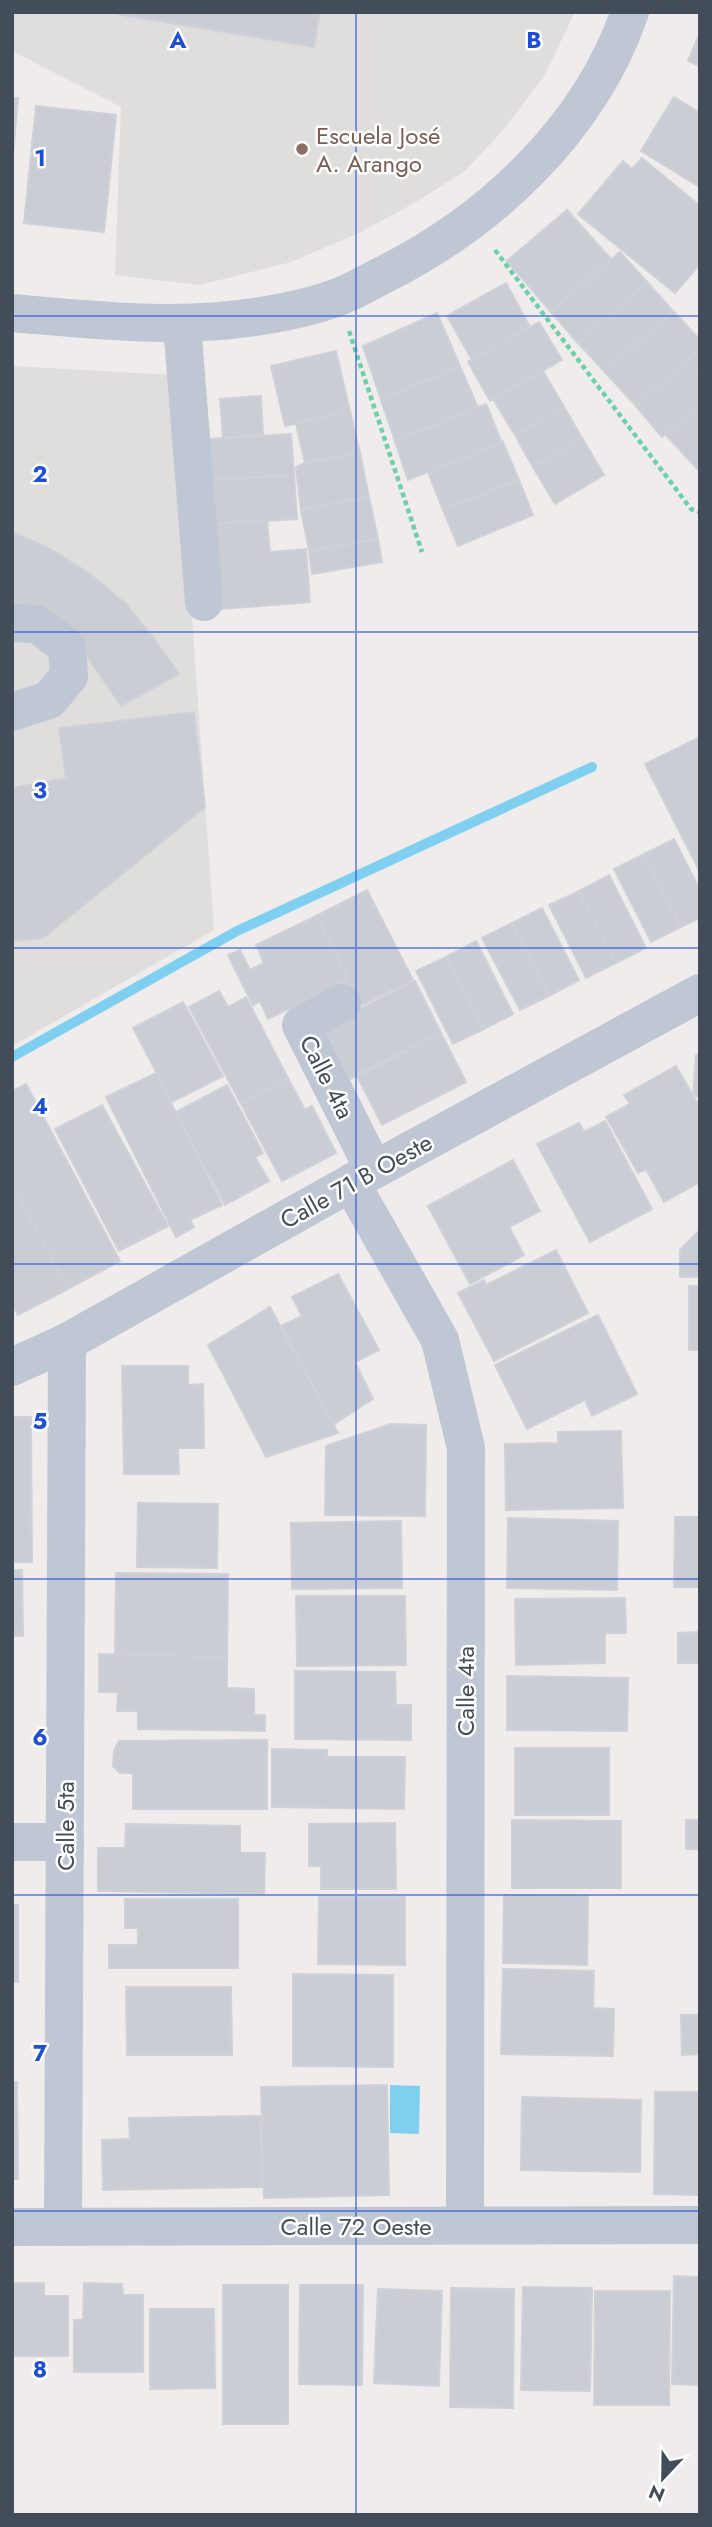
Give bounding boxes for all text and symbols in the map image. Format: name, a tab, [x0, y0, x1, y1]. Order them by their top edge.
text: A	[169, 23, 187, 57]
text: B	[526, 23, 542, 57]
place label: Escuela José A. Arango	[316, 118, 440, 181]
text: 1	[34, 141, 46, 175]
marker: Escuela José A. Arango	[294, 141, 310, 157]
text: 2	[32, 457, 48, 491]
text: 3	[33, 773, 47, 807]
street label: Calle 4ta	[291, 1029, 363, 1125]
text: 4	[32, 1089, 48, 1123]
street label: Calle 71 B Oeste	[274, 1125, 438, 1237]
text: 5	[33, 1404, 47, 1438]
street label: Calle 4ta	[448, 1646, 483, 1736]
text: 6	[32, 1720, 48, 1754]
street label: Calle 5ta	[48, 1781, 83, 1871]
text: 7	[33, 2036, 47, 2070]
street label: Calle 72 Oeste	[280, 2209, 432, 2244]
text: 8	[33, 2352, 47, 2386]
north arrow	[628, 2443, 698, 2513]
text: N	[645, 2478, 669, 2509]

